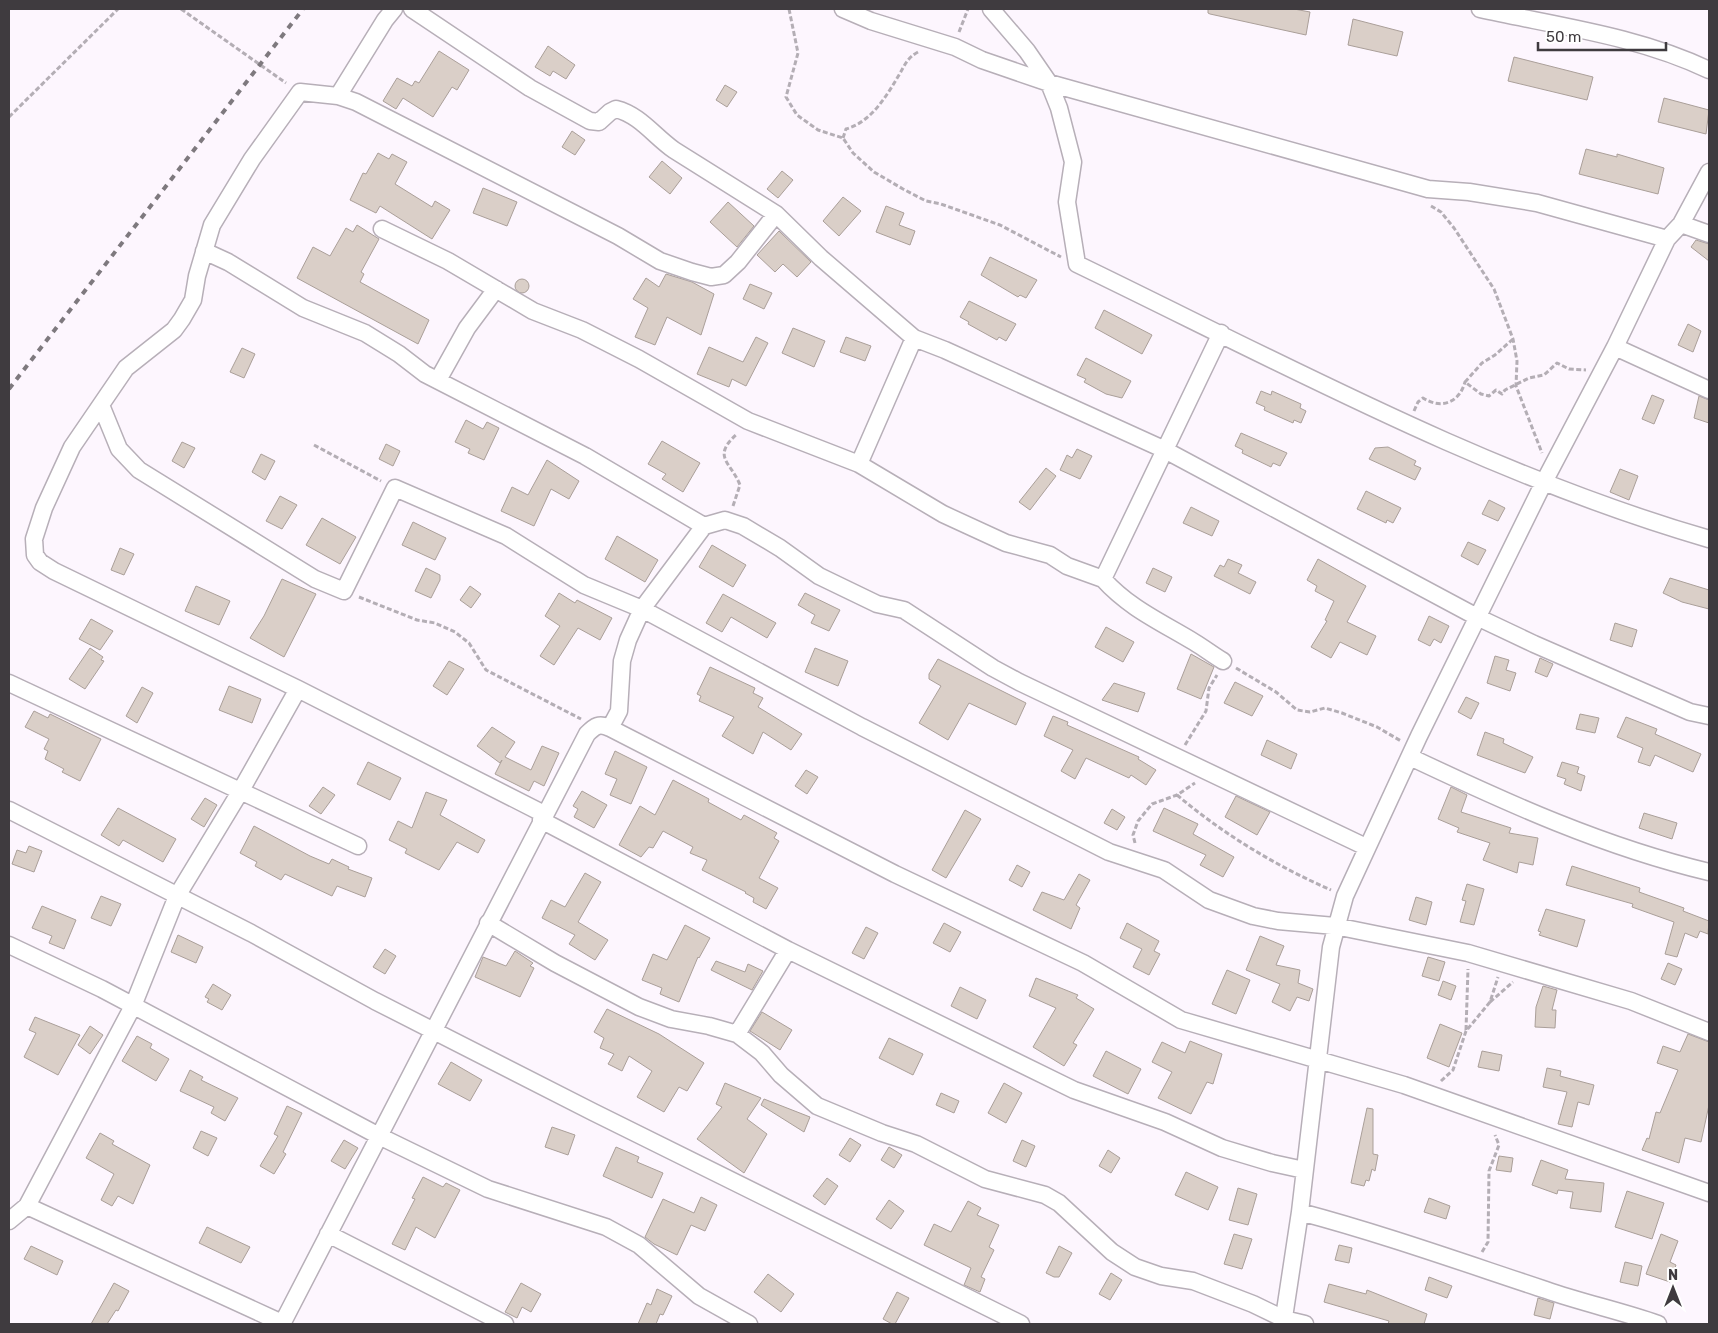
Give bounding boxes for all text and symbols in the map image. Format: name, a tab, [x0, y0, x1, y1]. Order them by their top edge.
scale bar	[1538, 20, 1666, 52]
text: 50 m	[1546, 28, 1581, 46]
north arrow	[1648, 1263, 1698, 1313]
text: N	[1668, 1267, 1678, 1284]

